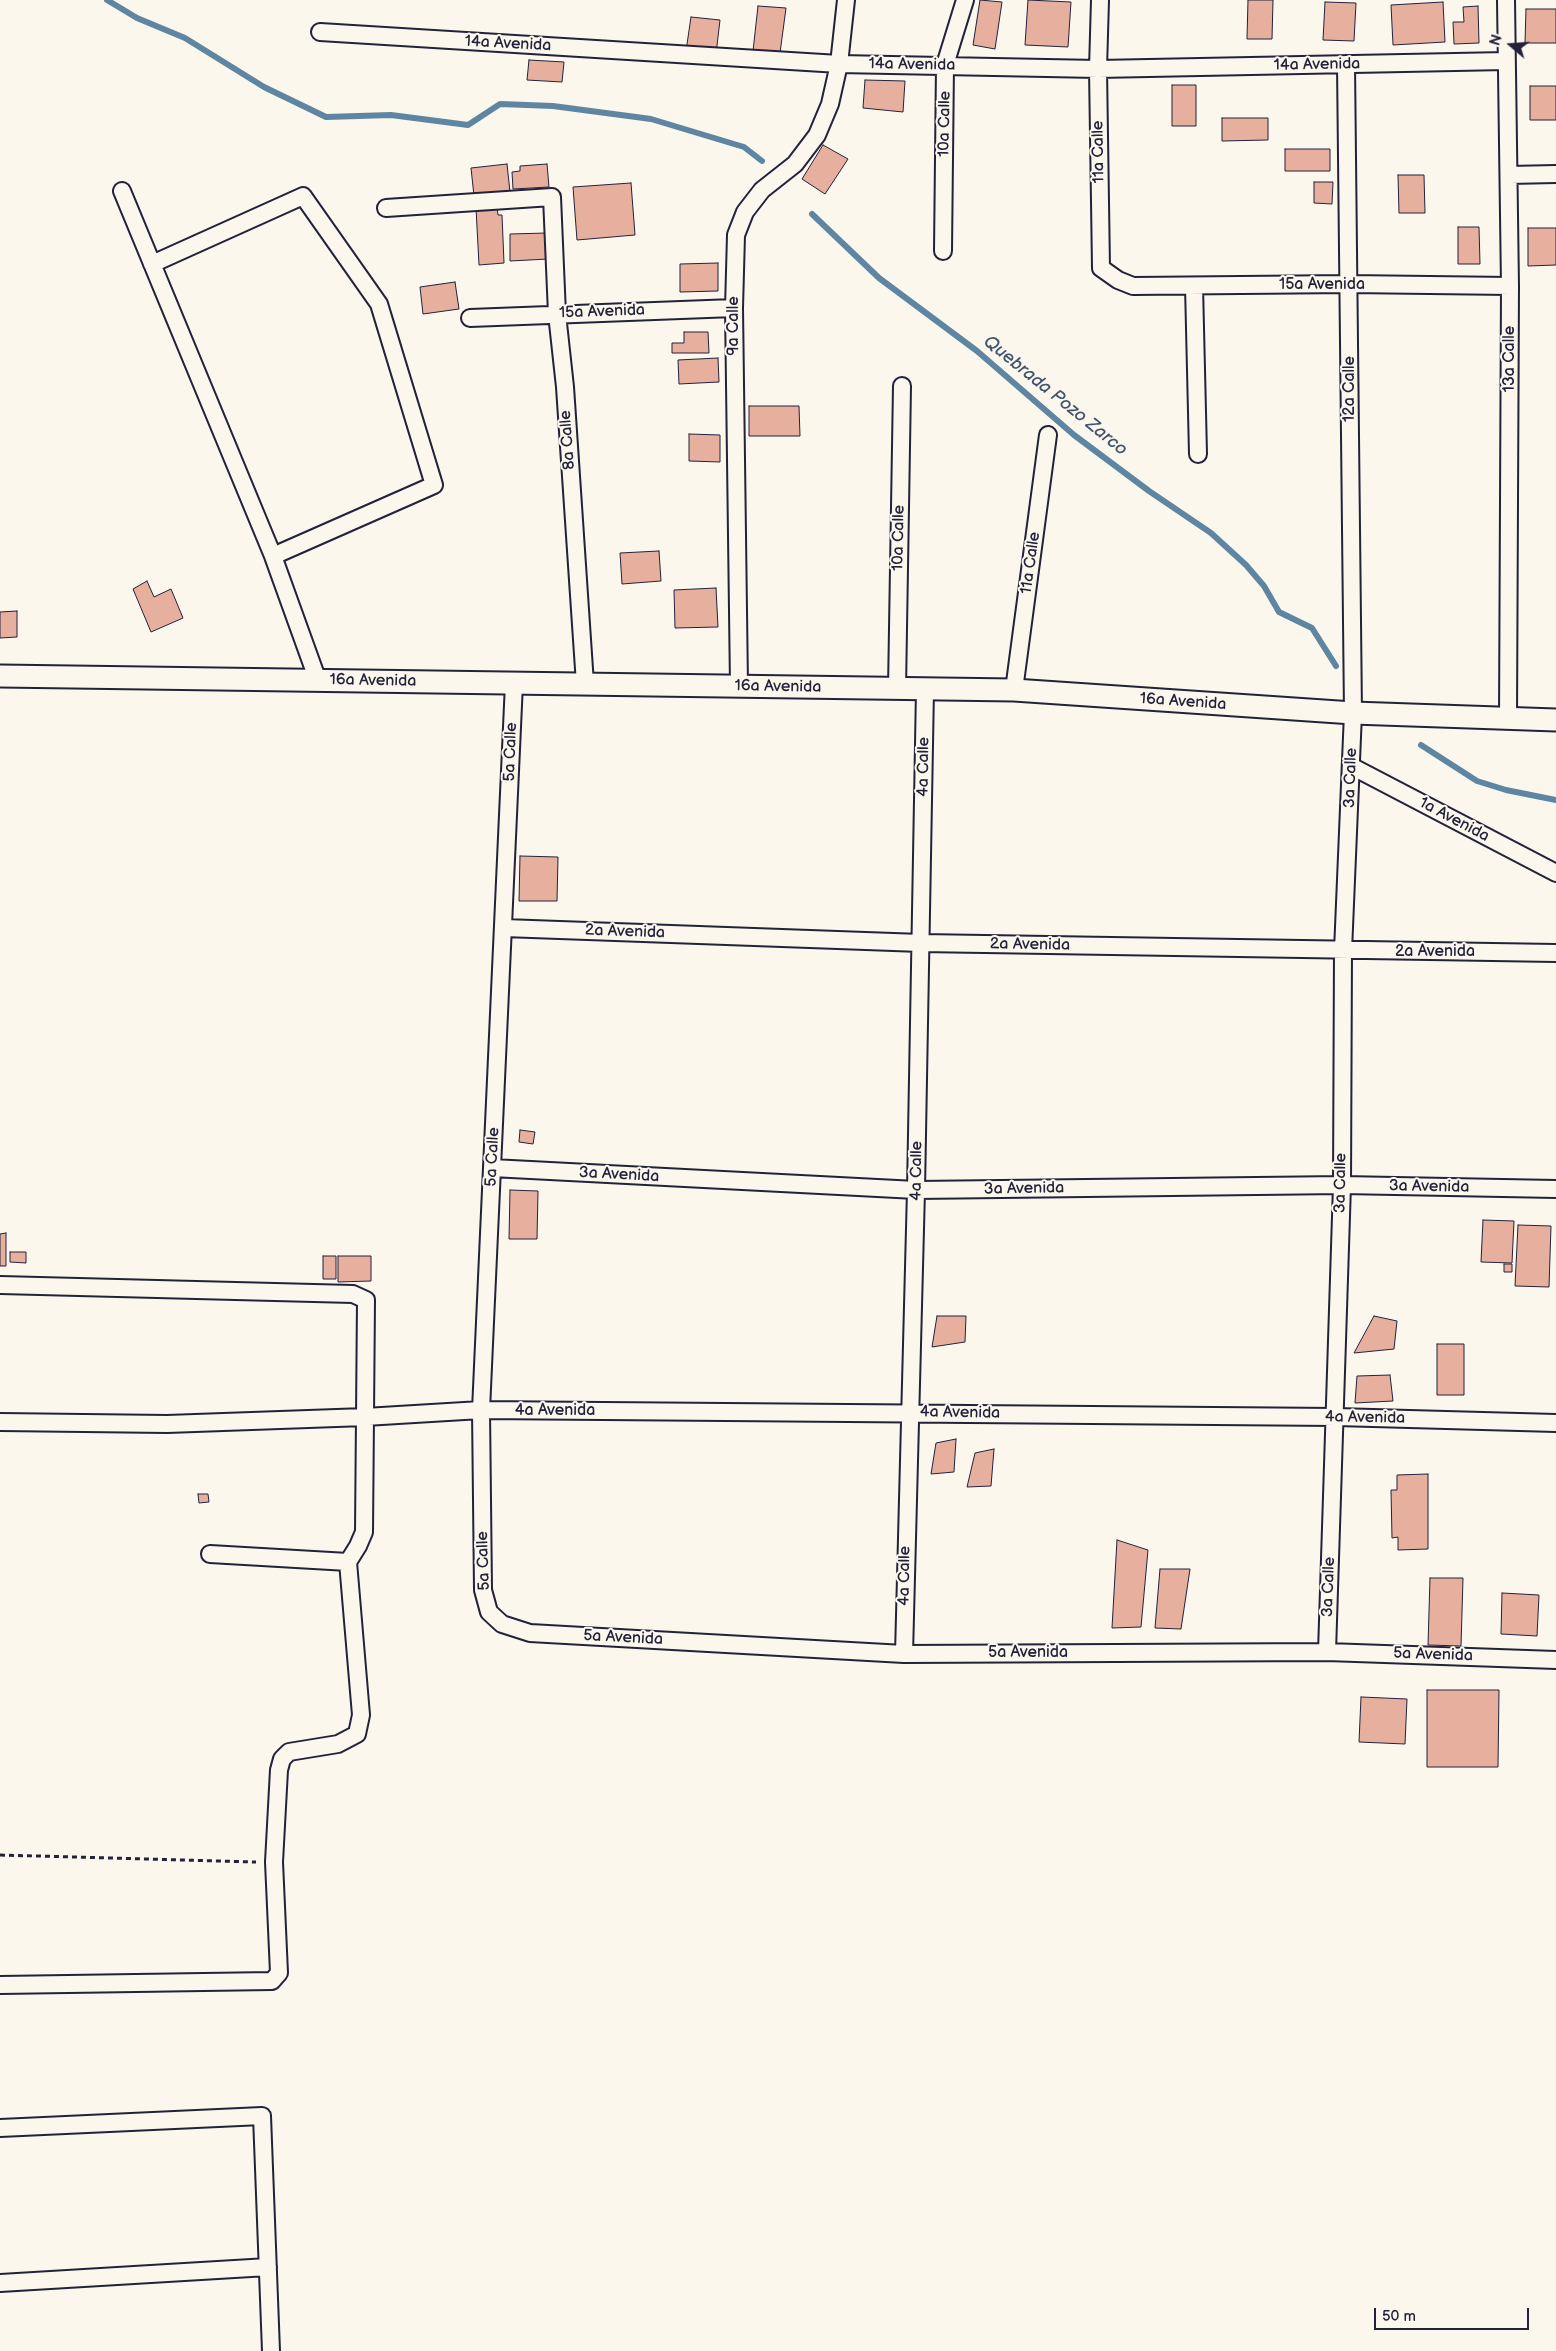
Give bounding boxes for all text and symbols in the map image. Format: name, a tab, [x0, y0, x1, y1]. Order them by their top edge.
north arrow	[1486, 20, 1536, 70]
street label: 14a Avenida	[464, 32, 552, 56]
text: N	[1487, 33, 1506, 48]
street label: 14a Avenida	[869, 55, 955, 75]
street label: 14a Avenida	[1274, 55, 1360, 75]
street label: 10a Calle	[935, 91, 955, 157]
street label: 11a Calle	[1089, 120, 1109, 184]
street label: 15a Avenida	[1279, 275, 1365, 295]
street label: 9a Calle	[724, 296, 744, 356]
street label: 15a Avenida	[559, 301, 645, 323]
street label: 13a Calle	[1500, 326, 1520, 392]
water label: Quebrada Pozo Zarco	[979, 331, 1131, 461]
street label: 12a Calle	[1340, 356, 1360, 422]
street label: 8a Calle	[556, 410, 580, 470]
street label: 10a Calle	[889, 505, 909, 571]
street label: 11a Calle	[1017, 531, 1045, 595]
street label: 16a Avenida	[329, 671, 417, 691]
street label: 16a Avenida	[734, 677, 822, 697]
street label: 16a Avenida	[1139, 689, 1227, 715]
street label: 5a Calle	[500, 722, 522, 782]
street label: 4a Calle	[914, 737, 934, 797]
street label: 3a Calle	[1340, 748, 1362, 808]
street label: 1a Avenida	[1416, 793, 1492, 847]
street label: 2a Avenida	[585, 921, 665, 943]
street label: 2a Avenida	[990, 935, 1070, 955]
street label: 2a Avenida	[1395, 942, 1475, 962]
street label: 5a Calle	[482, 1127, 504, 1187]
street label: 4a Calle	[907, 1141, 927, 1201]
street label: 3a Calle	[1331, 1153, 1351, 1213]
street label: 3a Avenida	[578, 1163, 660, 1187]
street label: 3a Avenida	[1389, 1177, 1469, 1197]
street label: 3a Avenida	[984, 1179, 1064, 1199]
street label: 4a Avenida	[515, 1401, 595, 1421]
street label: 4a Avenida	[920, 1403, 1000, 1423]
street label: 4a Avenida	[1325, 1408, 1405, 1428]
street label: 5a Calle	[473, 1531, 495, 1591]
street label: 4a Calle	[895, 1546, 915, 1606]
street label: 3a Calle	[1318, 1557, 1340, 1617]
street label: 5a Avenida	[583, 1626, 663, 1650]
street label: 5a Avenida	[988, 1643, 1068, 1663]
street label: 5a Avenida	[1393, 1644, 1473, 1666]
scale bar	[1376, 2298, 1531, 2330]
text: 50 m	[1382, 2307, 1416, 2326]

